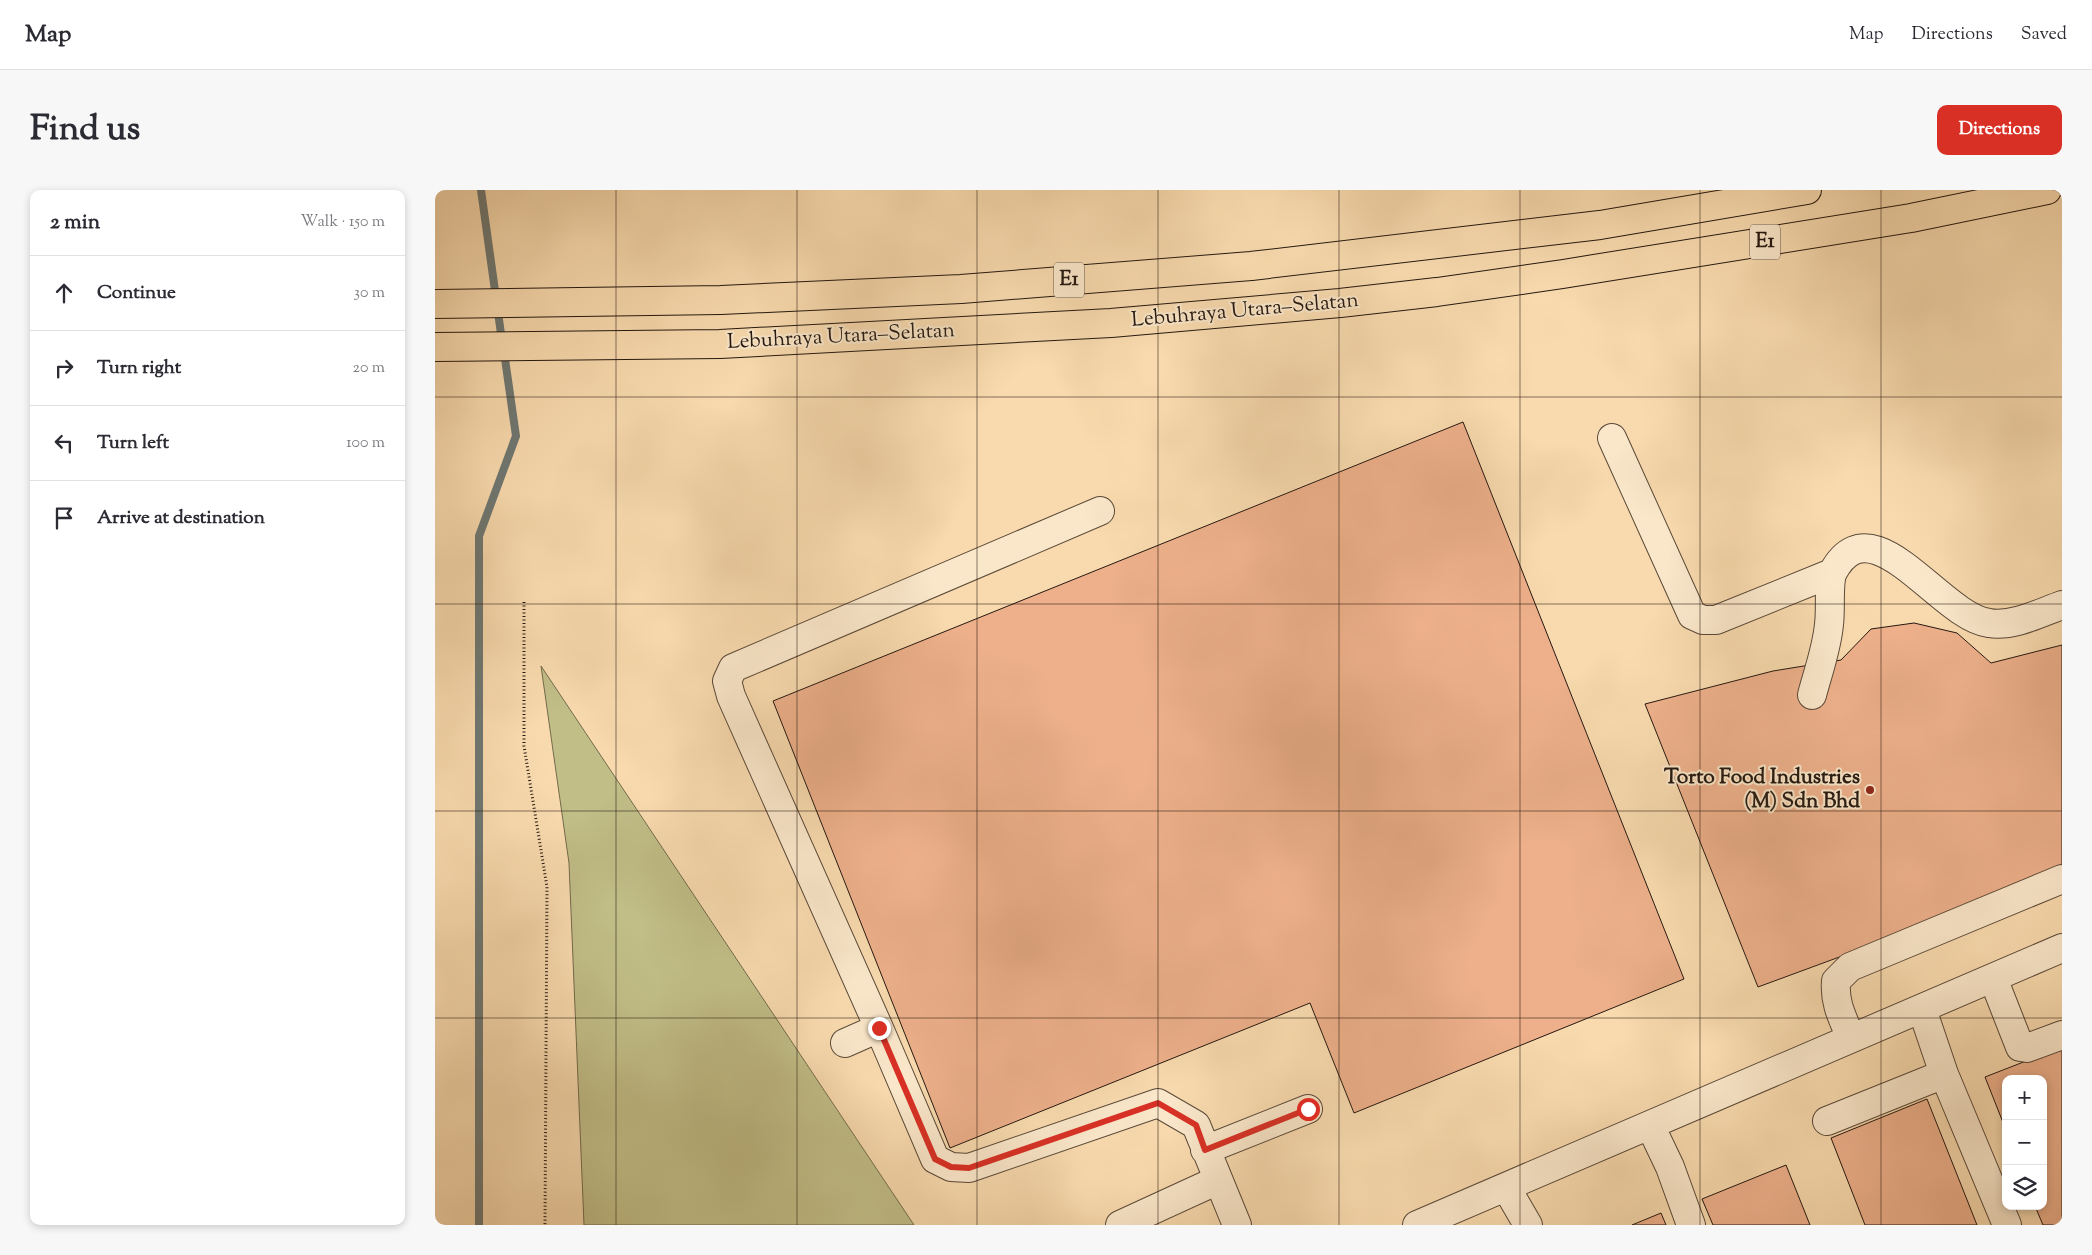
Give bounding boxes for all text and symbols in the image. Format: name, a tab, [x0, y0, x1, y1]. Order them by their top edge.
text: Map	[25, 18, 71, 52]
text: Map	[1849, 22, 1884, 48]
text: Directions	[1912, 22, 1993, 48]
text: Saved	[2021, 22, 2067, 48]
text: Find us	[30, 105, 140, 156]
button: Directions	[1937, 105, 2062, 155]
text: 2 min	[50, 208, 100, 238]
text: Walk · 150 m	[301, 211, 385, 234]
road number: E1	[1750, 224, 1780, 260]
road number: E1	[1054, 262, 1084, 298]
icon: ahead	[50, 279, 78, 307]
text: Continue	[97, 280, 176, 307]
text: 30 m	[354, 282, 385, 305]
street label: Lebuhraya Utara–Selatan	[1130, 286, 1360, 336]
street label: Lebuhraya Utara–Selatan	[726, 316, 956, 358]
icon: right	[50, 354, 78, 382]
text: Turn right	[97, 355, 181, 382]
text: 20 m	[352, 357, 385, 380]
icon: left	[50, 429, 78, 457]
text: Turn left	[97, 430, 169, 457]
text: 100 m	[346, 432, 385, 455]
icon: arrive	[50, 504, 78, 532]
text: Arrive at destination	[97, 505, 265, 532]
place label: Torto Food Industries (M) Sdn Bhd	[1664, 763, 1860, 817]
marker: Torto Food Industries (M) Sdn Bhd	[1864, 784, 1876, 796]
route end	[868, 1017, 891, 1040]
map controls	[2002, 1075, 2047, 1210]
button: +	[2002, 1075, 2047, 1120]
route start	[1297, 1098, 1320, 1121]
button: −	[2002, 1120, 2047, 1165]
button: layers	[2002, 1165, 2047, 1210]

